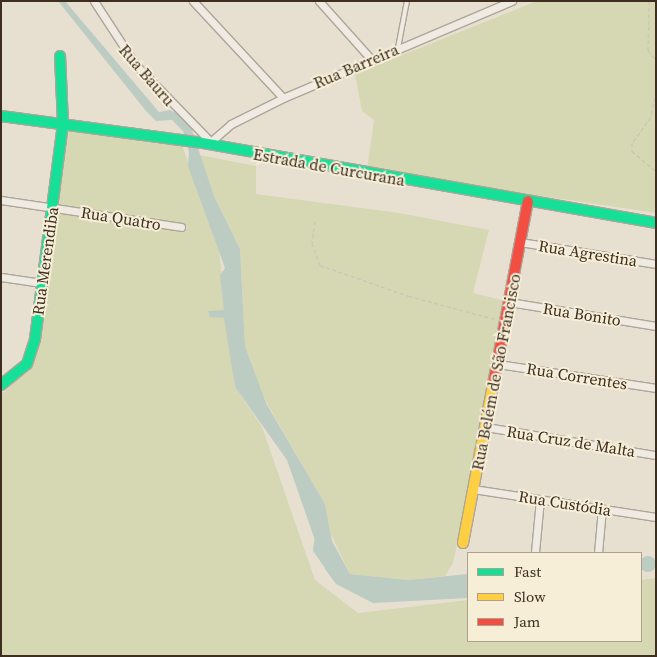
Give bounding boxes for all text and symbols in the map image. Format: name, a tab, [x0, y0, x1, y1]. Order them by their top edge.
street label: Rua Barreira	[311, 39, 401, 93]
street label: Rua Bauru	[115, 40, 179, 110]
street label: Estrada de Curcurana	[252, 144, 406, 190]
street label: Rua Quatro	[80, 202, 162, 234]
street label: Rua Merendiba	[28, 206, 62, 316]
street label: Rua Agrestina	[537, 236, 639, 270]
street label: Rua Belém de São Francisco	[468, 272, 524, 472]
street label: Rua Bonito	[542, 298, 622, 330]
street label: Rua Correntes	[525, 359, 629, 393]
street label: Rua Cruz de Malta	[505, 421, 637, 461]
street label: Rua Custódia	[517, 486, 613, 520]
legend	[467, 552, 642, 642]
text: Fast	[514, 561, 541, 582]
text: Slow	[514, 586, 546, 607]
text: Jam	[514, 611, 540, 632]

